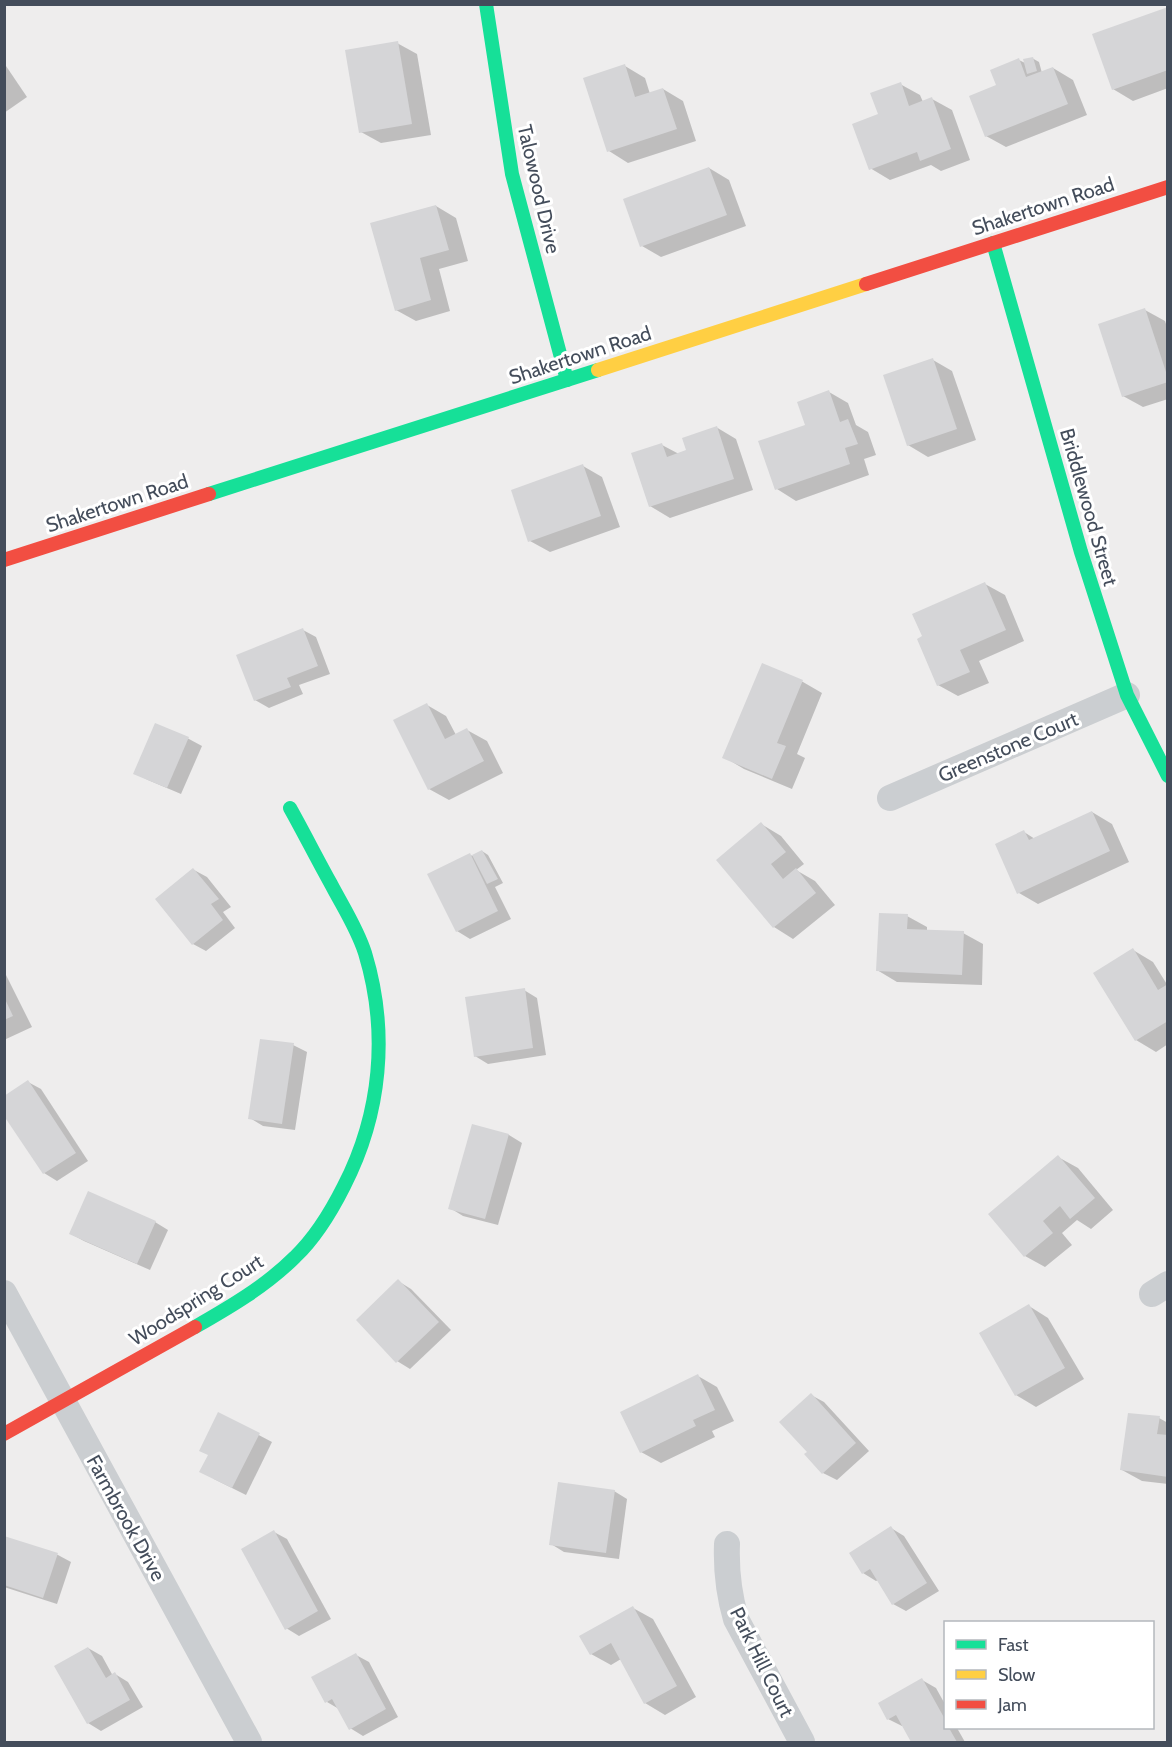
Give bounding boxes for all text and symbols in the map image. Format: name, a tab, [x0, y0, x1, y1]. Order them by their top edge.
street label: Talowood Drive	[513, 122, 565, 256]
street label: Shakertown Road	[969, 172, 1117, 240]
street label: Shakertown Road	[506, 321, 654, 389]
street label: Briddlewood Street	[1055, 425, 1123, 589]
street label: Shakertown Road	[43, 469, 191, 537]
street label: Greenstone Court	[935, 707, 1082, 787]
street label: Woodspring Court	[125, 1249, 268, 1351]
street label: Farmbrook Drive	[82, 1451, 170, 1585]
street label: Park Hill Court	[725, 1603, 799, 1721]
legend	[944, 1621, 1154, 1729]
text: Fast	[998, 1634, 1029, 1656]
text: Slow	[998, 1664, 1035, 1686]
text: Jam	[997, 1694, 1027, 1716]

